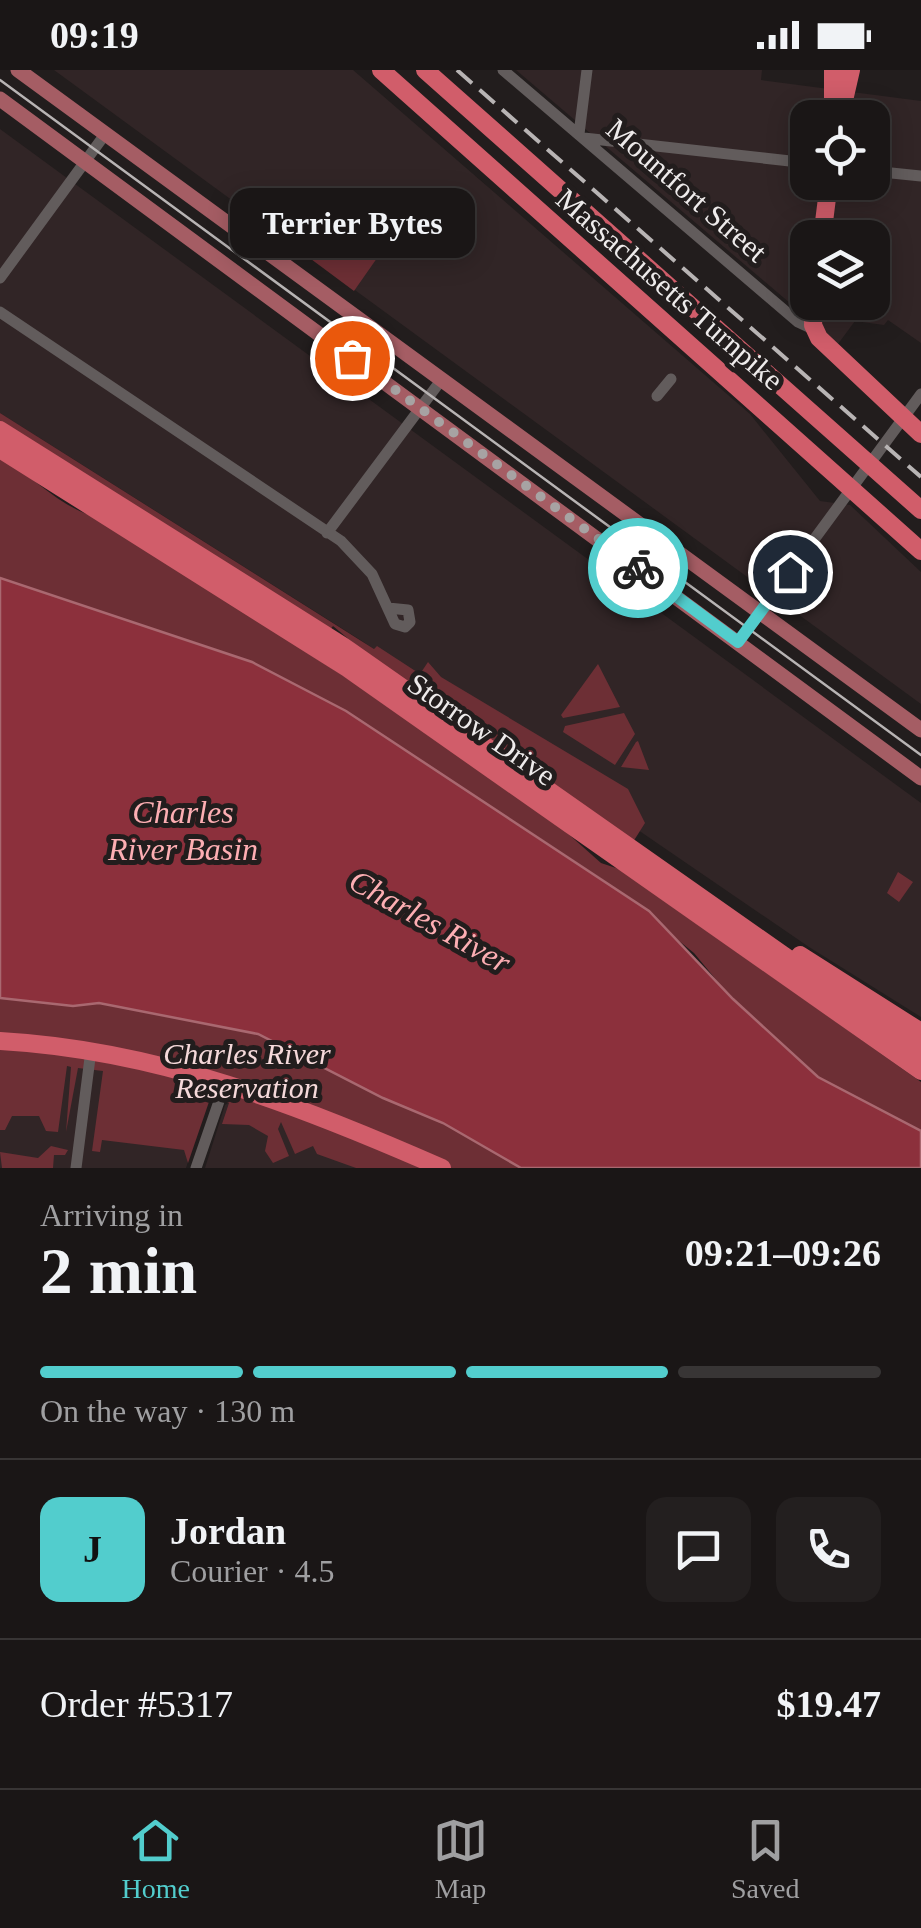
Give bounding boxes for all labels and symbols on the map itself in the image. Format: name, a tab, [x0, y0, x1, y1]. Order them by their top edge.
street label: Mountfort Street	[600, 112, 774, 269]
street label: Massachusetts Turnpike	[550, 182, 790, 396]
callout: Terrier Bytes	[230, 188, 474, 258]
pin	[310, 316, 395, 401]
courier	[588, 518, 688, 618]
pin	[748, 530, 833, 615]
street label: Storrow Drive	[402, 666, 562, 792]
water label: Charles River Basin	[107, 794, 258, 867]
water label: Charles River	[343, 862, 517, 980]
park label: Charles River Reservation	[163, 1037, 331, 1104]

